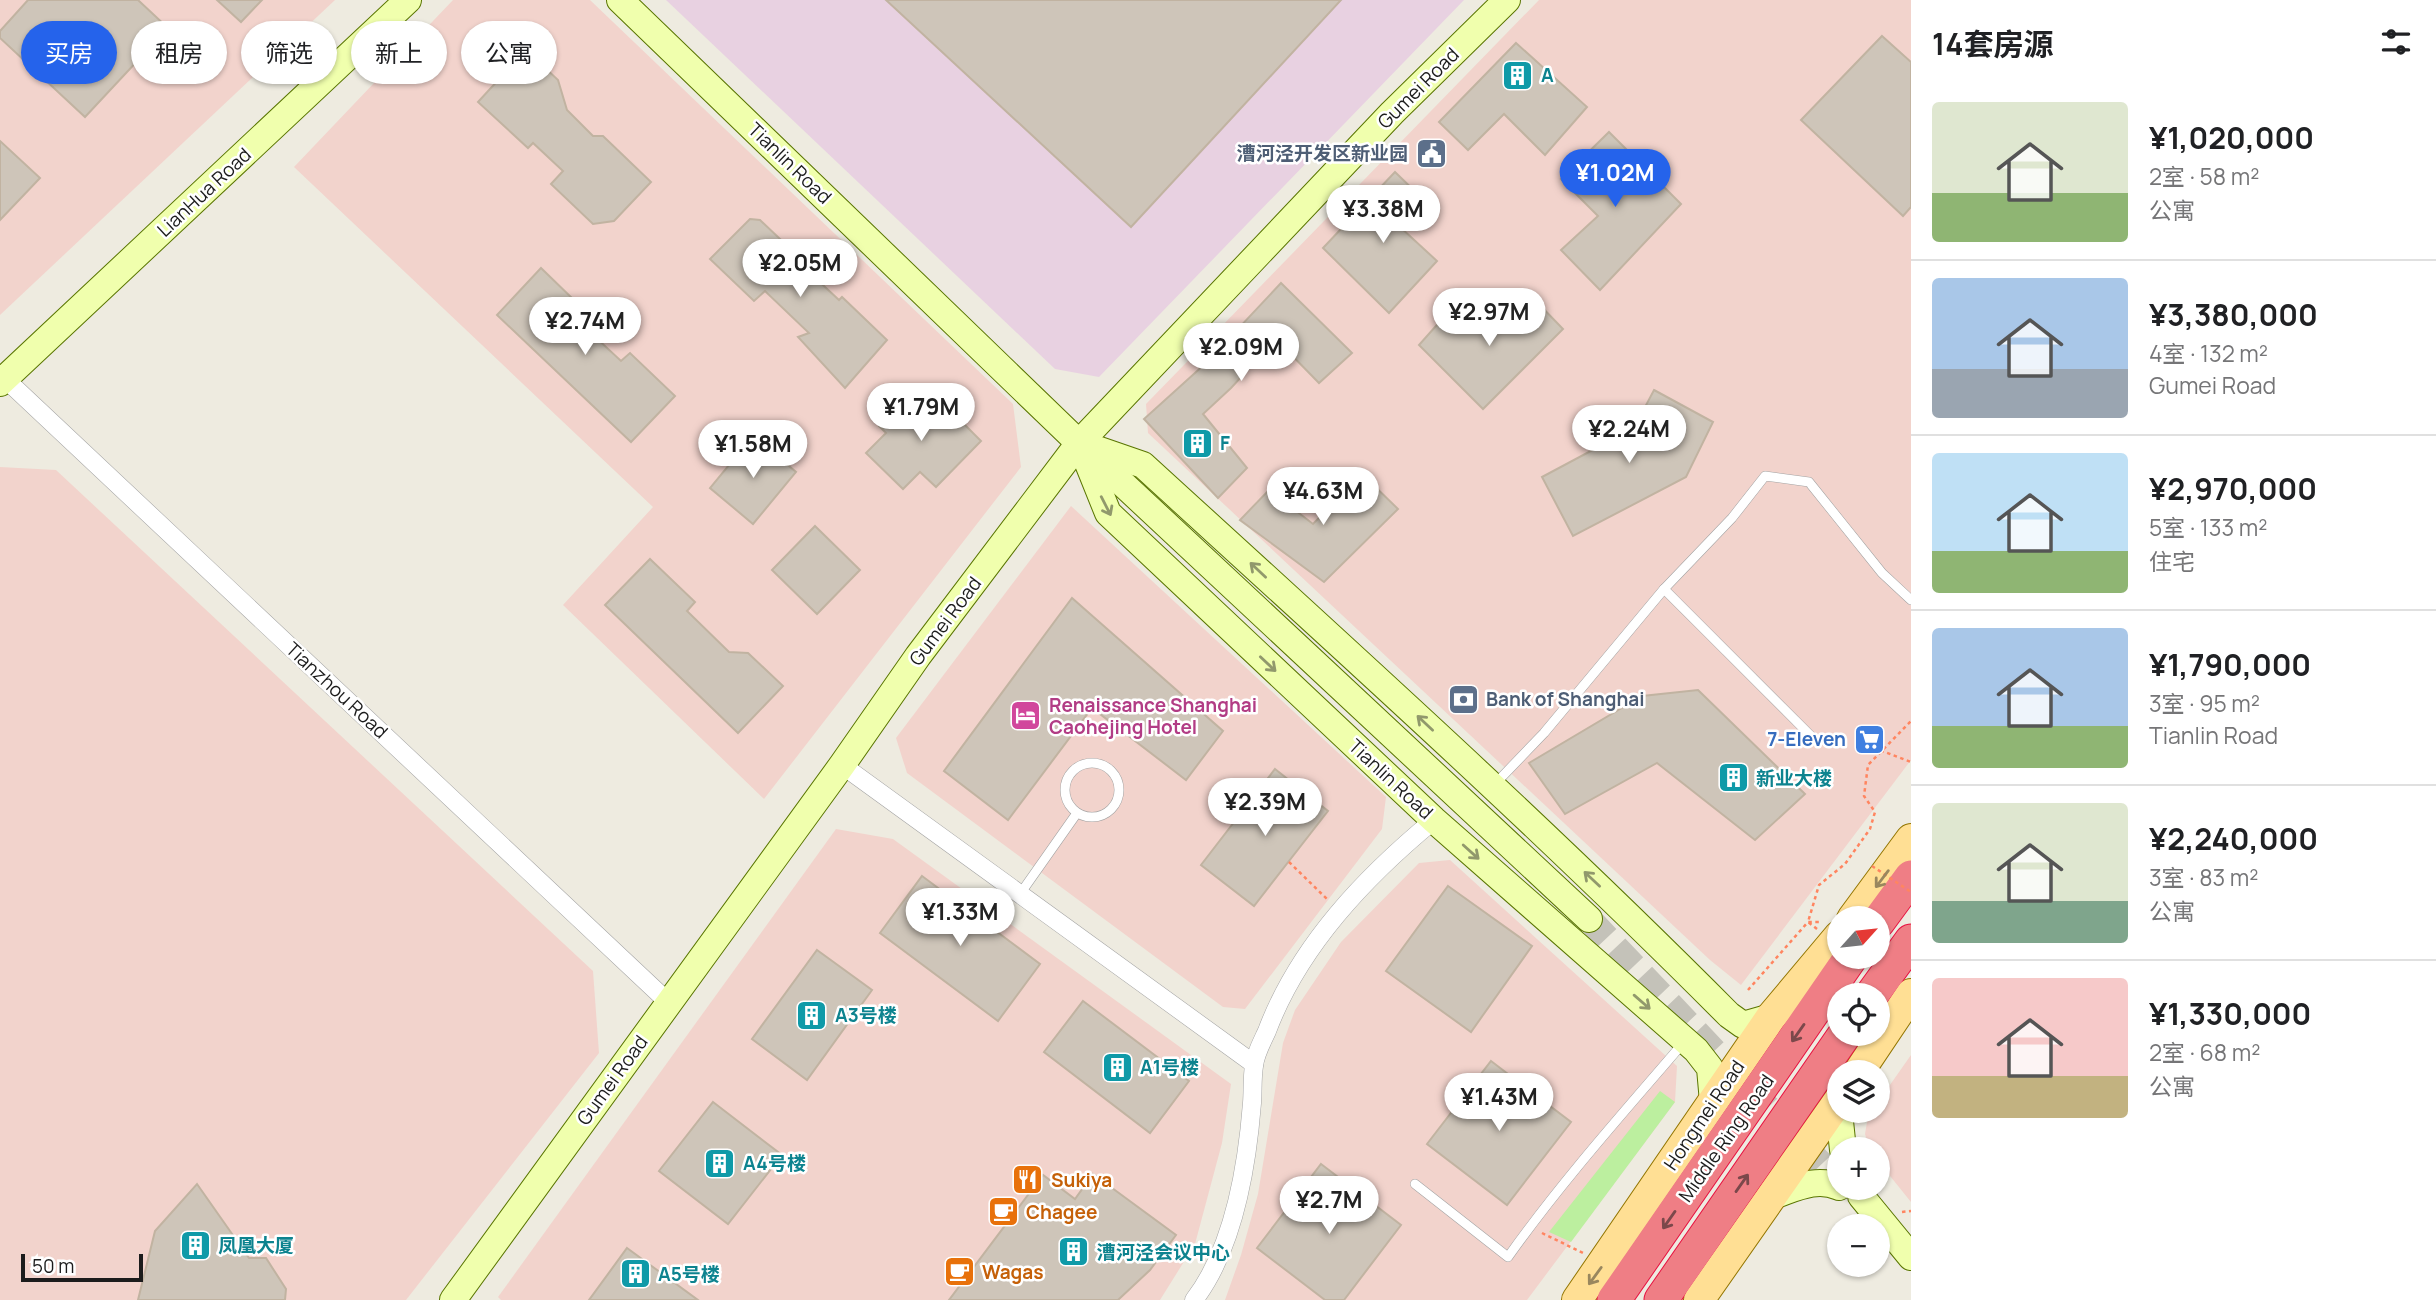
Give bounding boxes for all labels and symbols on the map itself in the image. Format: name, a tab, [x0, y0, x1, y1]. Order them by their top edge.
street label: Gumei Road	[1372, 42, 1464, 134]
building icon: A	[1501, 58, 1535, 92]
place label: A	[1541, 62, 1554, 88]
street label: Tianlin Road	[743, 117, 837, 209]
public building icon: 漕河泾开发区新业园	[1414, 136, 1448, 170]
place label: 漕河泾开发区新业园	[1237, 140, 1408, 166]
street label: LianHua Road	[151, 142, 257, 242]
pin: ¥1.02M	[1558, 150, 1672, 209]
pin: ¥3.38M	[1326, 186, 1440, 245]
pin: ¥2.05M	[743, 240, 857, 299]
pin: ¥2.97M	[1432, 288, 1546, 348]
pin: ¥2.74M	[528, 298, 642, 357]
pin: ¥2.09M	[1184, 324, 1298, 383]
pin: ¥1.79M	[864, 384, 978, 443]
pin: ¥2.24M	[1572, 406, 1686, 465]
pin: ¥1.58M	[696, 420, 810, 480]
building icon: F	[1180, 426, 1214, 460]
place label: F	[1220, 430, 1230, 456]
pin: ¥4.63M	[1266, 468, 1380, 527]
one-way arrow	[1099, 495, 1113, 516]
one-way arrow	[1250, 561, 1267, 578]
street label: Gumei Road	[903, 571, 987, 671]
street label: Tianzhou Road	[280, 636, 394, 744]
one-way arrow	[1259, 656, 1277, 672]
bank icon: Bank of Shanghai	[1446, 682, 1480, 716]
place label: Bank of Shanghai	[1486, 686, 1645, 712]
place label: Renaissance Shanghai Caohejing Hotel	[1049, 692, 1257, 740]
hotel icon: Renaissance Shanghai Caohejing Hotel	[1009, 699, 1043, 733]
one-way arrow	[1417, 715, 1434, 732]
supermarket icon: 7-Eleven	[1852, 722, 1886, 756]
place label: 7-Eleven	[1767, 726, 1846, 752]
street label: Tianlin Road	[1343, 733, 1439, 825]
building icon: 新业大楼	[1716, 761, 1750, 795]
place label: 新业大楼	[1756, 765, 1832, 791]
pin: ¥2.39M	[1208, 778, 1322, 838]
one-way arrow	[1461, 844, 1479, 860]
one-way arrow	[1874, 869, 1889, 888]
one-way arrow	[1584, 870, 1601, 887]
pin: ¥1.33M	[903, 888, 1017, 948]
north arrow	[1827, 906, 1890, 970]
one-way arrow	[1632, 994, 1650, 1010]
building icon: A3号楼	[795, 998, 829, 1032]
place label: A3号楼	[835, 1002, 897, 1028]
one-way arrow	[1791, 1023, 1805, 1042]
street label: Gumei Road	[571, 1030, 653, 1130]
building icon: A1号楼	[1100, 1050, 1134, 1084]
place label: A1号楼	[1140, 1054, 1199, 1080]
street label: Hongmei Road	[1658, 1055, 1750, 1175]
street label: Middle Ring Road	[1672, 1069, 1780, 1207]
pin: ¥1.43M	[1442, 1074, 1556, 1133]
building icon: A4号楼	[703, 1146, 737, 1180]
place label: A4号楼	[743, 1150, 806, 1176]
restaurant icon: Sukiya	[1011, 1163, 1045, 1197]
place label: Sukiya	[1051, 1167, 1112, 1193]
one-way arrow	[1735, 1174, 1749, 1193]
pin: ¥2.7M	[1280, 1176, 1378, 1236]
cafe icon: Chagee	[986, 1195, 1020, 1229]
place label: Chagee	[1026, 1199, 1097, 1225]
one-way arrow	[1662, 1210, 1676, 1229]
building icon: 凤凰大厦	[178, 1228, 212, 1262]
place label: 凤凰大厦	[218, 1232, 294, 1258]
building icon: 漕河泾会议中心	[1057, 1235, 1091, 1269]
place label: 漕河泾会议中心	[1097, 1239, 1230, 1265]
scale bar	[21, 1251, 144, 1283]
cafe icon: Wagas	[942, 1255, 976, 1289]
building icon: A5号楼	[618, 1257, 652, 1291]
place label: Wagas	[982, 1259, 1044, 1285]
place label: A5号楼	[658, 1261, 720, 1287]
one-way arrow	[1588, 1266, 1602, 1285]

